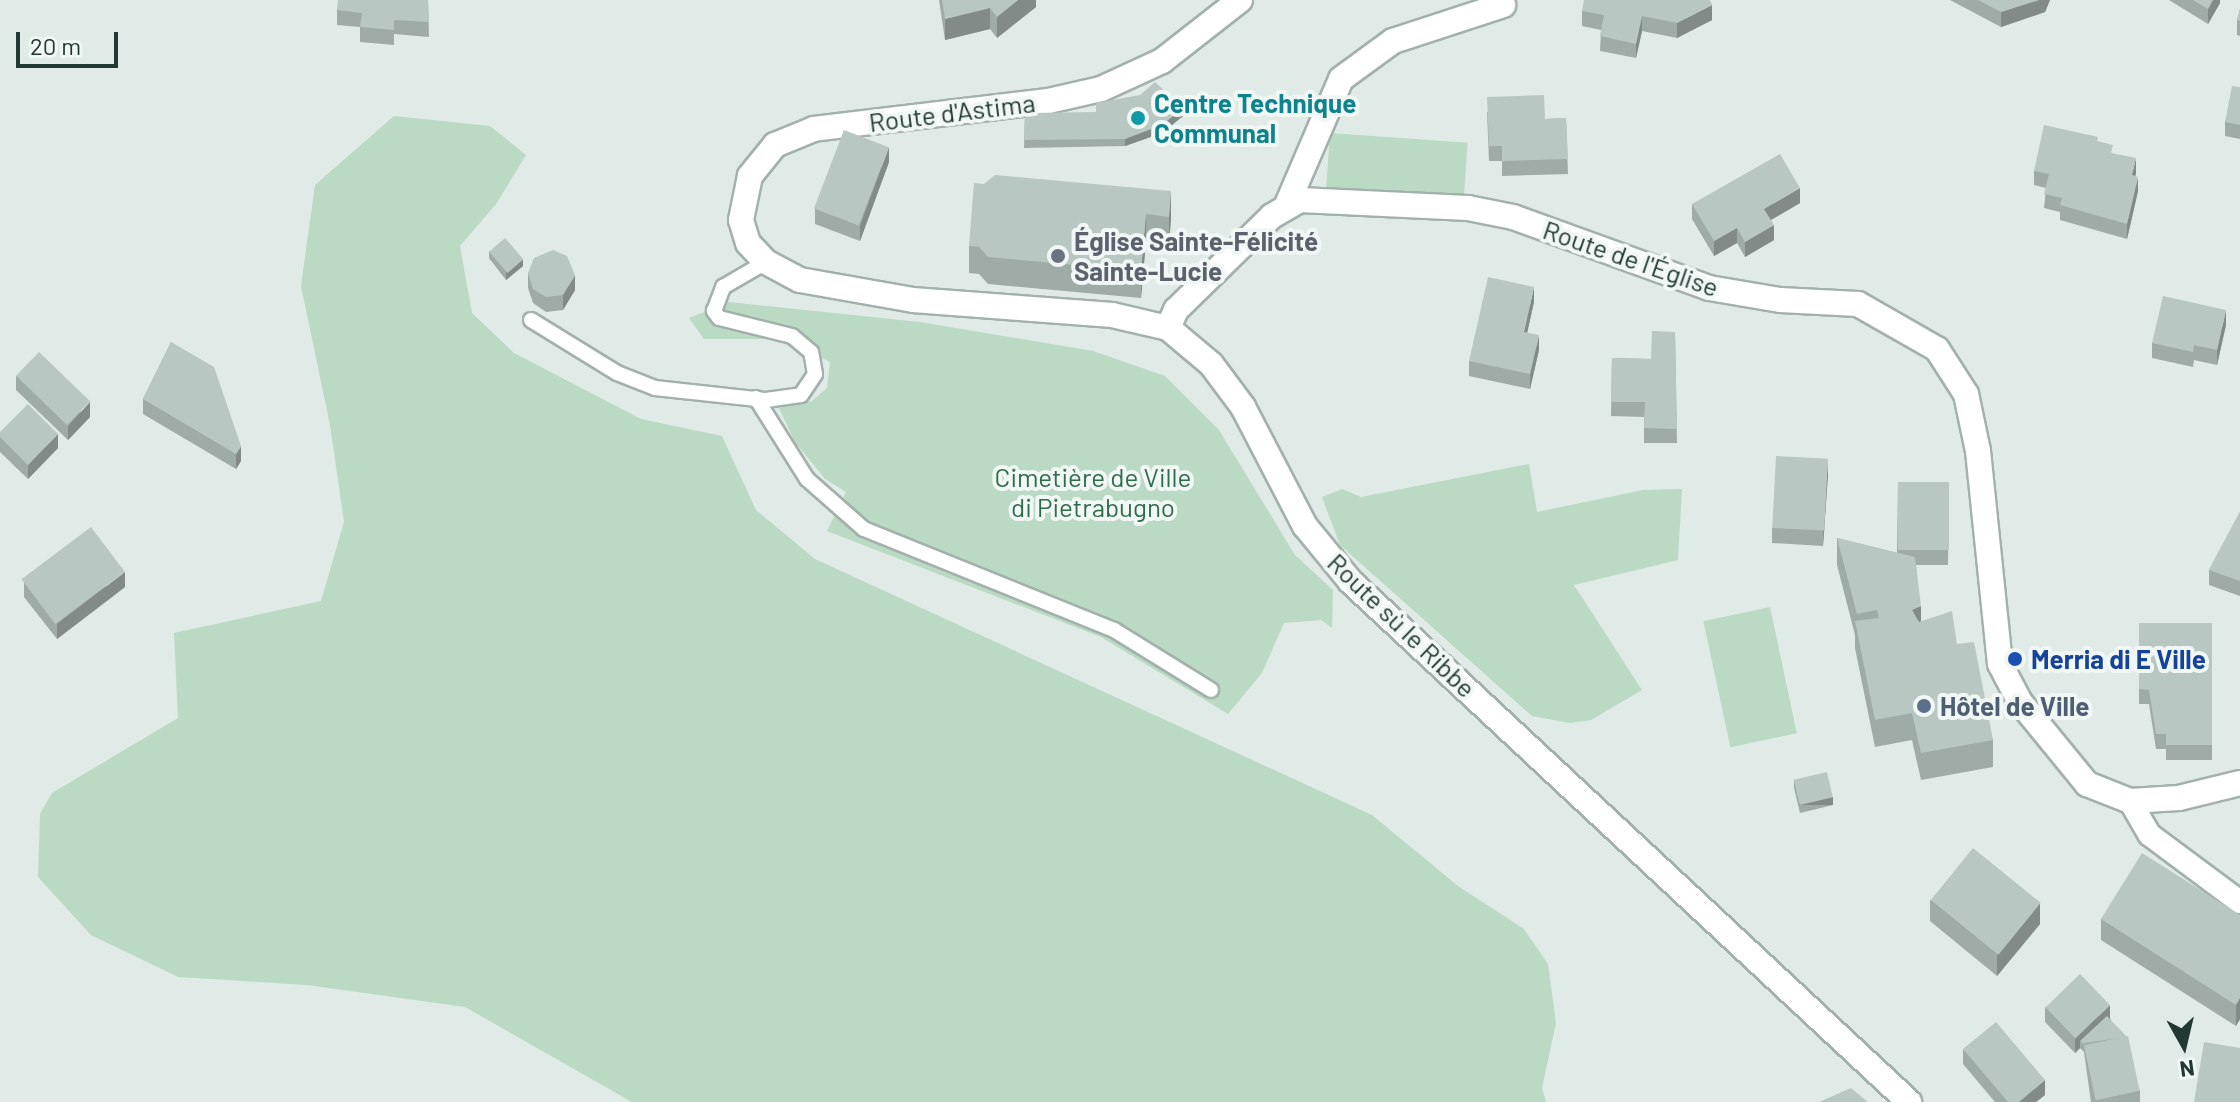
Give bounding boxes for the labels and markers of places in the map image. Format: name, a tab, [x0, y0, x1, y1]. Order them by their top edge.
place label: Centre Technique Communal	[1154, 87, 1356, 148]
marker: Centre Technique Communal	[1129, 109, 1147, 127]
place label: Église Sainte-Félicité Sainte-Lucie	[1074, 225, 1318, 286]
marker: Église Sainte-Félicité Sainte-Lucie	[1049, 247, 1067, 265]
place label: Merria di E Ville	[2031, 643, 2206, 675]
marker: Merria di E Ville	[2006, 650, 2024, 668]
place label: Hôtel de Ville	[1940, 690, 2089, 722]
marker: Hôtel de Ville	[1915, 697, 1933, 715]

